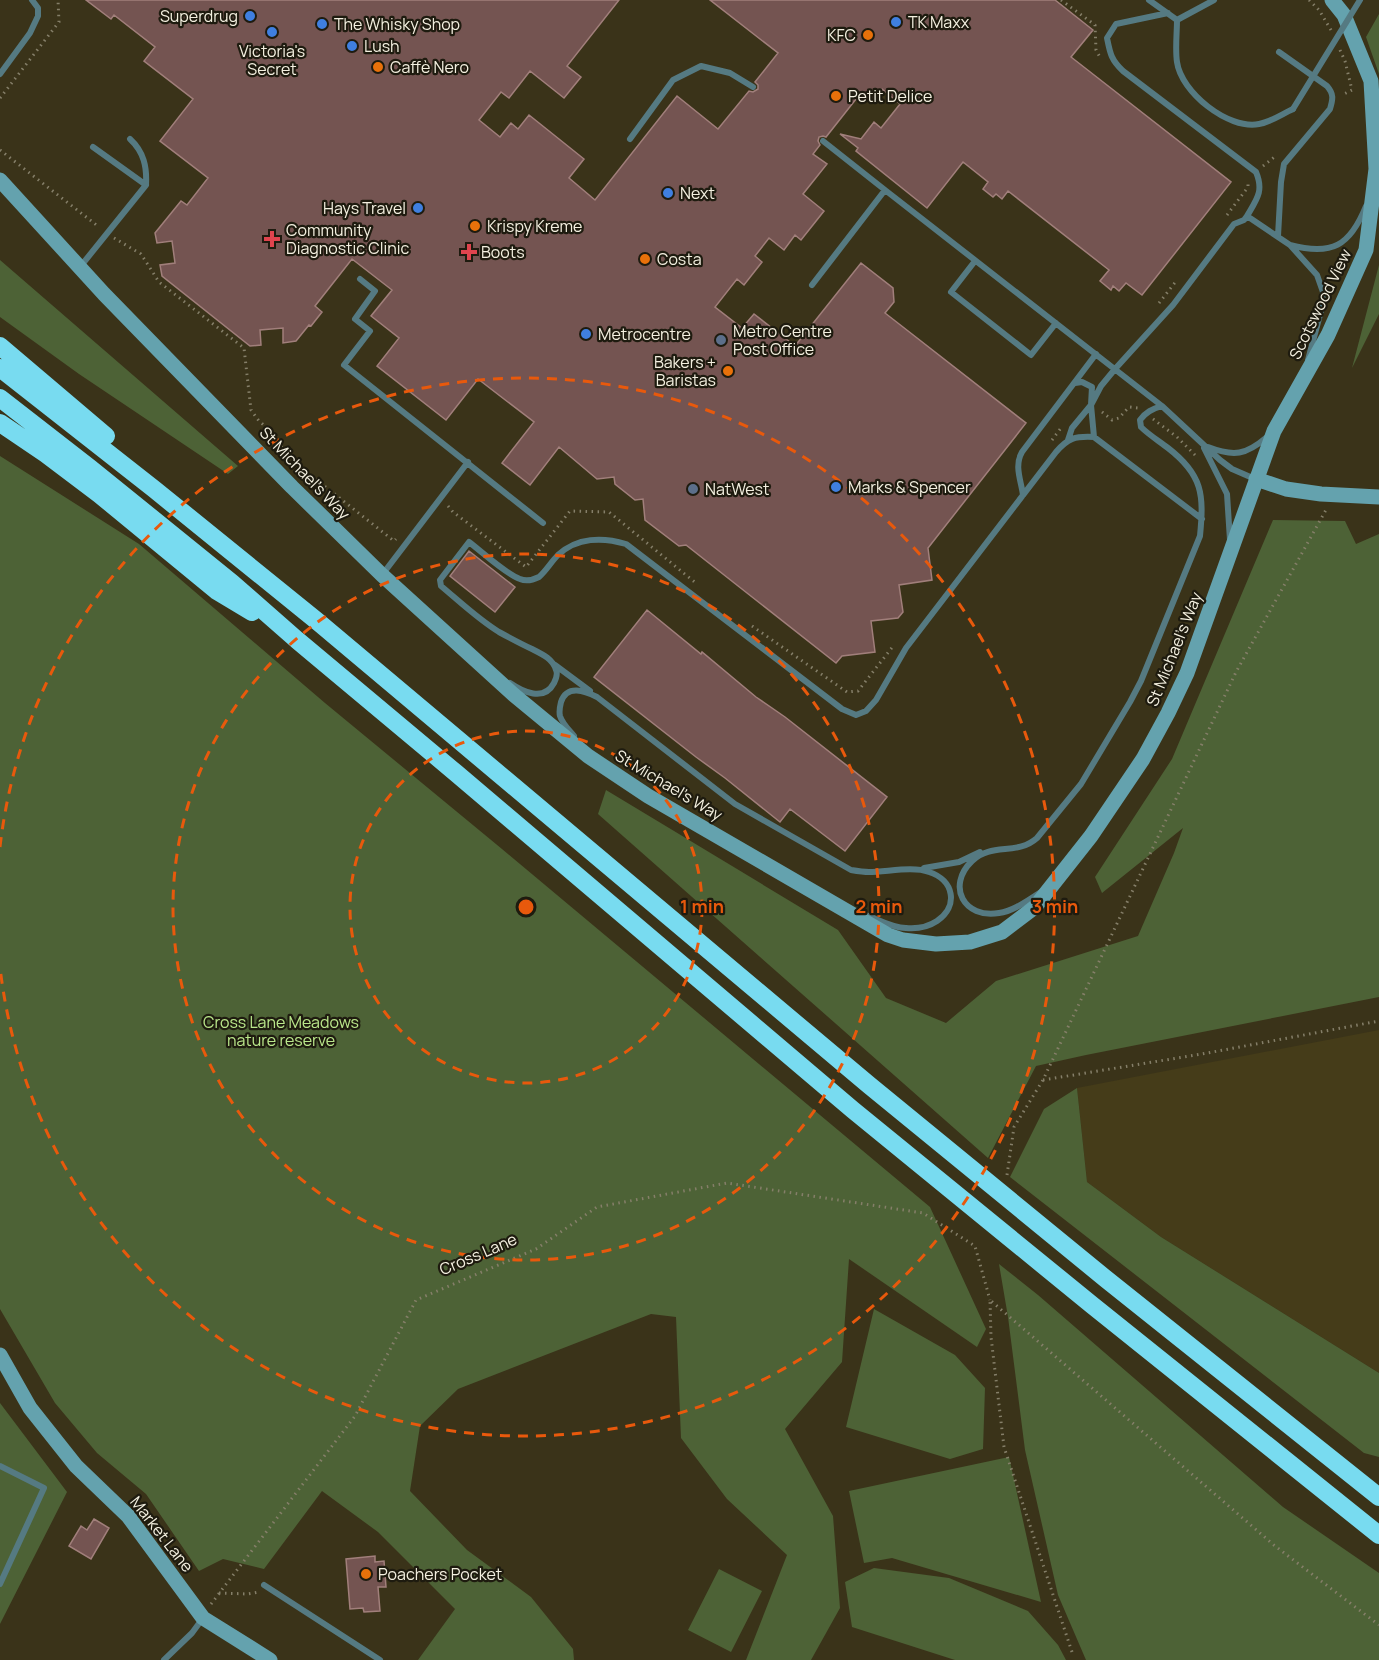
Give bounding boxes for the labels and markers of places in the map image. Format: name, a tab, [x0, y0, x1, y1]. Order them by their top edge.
place label: Superdrug	[160, 5, 238, 27]
marker: Superdrug	[243, 9, 257, 23]
place label: TK Maxx	[908, 11, 970, 33]
place label: The Whisky Shop	[334, 13, 460, 35]
marker: TK Maxx	[889, 15, 903, 29]
marker: The Whisky Shop	[315, 17, 329, 31]
place label: KFC	[827, 24, 856, 46]
marker: Victoria's Secret	[265, 25, 279, 39]
marker: KFC	[861, 28, 875, 42]
place label: Lush	[364, 35, 400, 57]
marker: Lush	[345, 39, 359, 53]
place label: Victoria's Secret	[239, 40, 305, 80]
place label: Caffè Nero	[390, 56, 469, 78]
marker: Caffè Nero	[371, 60, 385, 74]
place label: Petit Delice	[848, 85, 932, 107]
marker: Petit Delice	[829, 89, 843, 103]
place label: Next	[680, 182, 715, 204]
marker: Next	[661, 186, 675, 200]
place label: Hays Travel	[323, 197, 406, 219]
marker: Hays Travel	[411, 201, 425, 215]
place label: Krispy Kreme	[487, 215, 582, 237]
place label: Community Diagnostic Clinic	[286, 219, 409, 259]
marker: Krispy Kreme	[468, 219, 482, 233]
marker: Community Diagnostic Clinic	[263, 230, 281, 248]
place label: Boots	[481, 241, 525, 263]
marker: Boots	[462, 245, 476, 259]
place label: Costa	[657, 248, 702, 270]
marker: Costa	[638, 252, 652, 266]
place label: Metro Centre Post Office	[733, 320, 832, 360]
place label: Metrocentre	[598, 323, 691, 345]
marker: Metrocentre	[579, 327, 593, 341]
marker: Metro Centre Post Office	[714, 333, 728, 347]
place label: Bakers + Baristas	[654, 351, 716, 391]
marker: Bakers + Baristas	[721, 364, 735, 378]
place label: Marks & Spencer	[848, 476, 971, 498]
place label: NatWest	[705, 478, 769, 500]
marker: Marks & Spencer	[829, 480, 843, 494]
marker: NatWest	[686, 482, 700, 496]
centre of rings	[516, 897, 536, 917]
place label: Poachers Pocket	[378, 1563, 502, 1585]
marker: Poachers Pocket	[359, 1567, 373, 1581]

